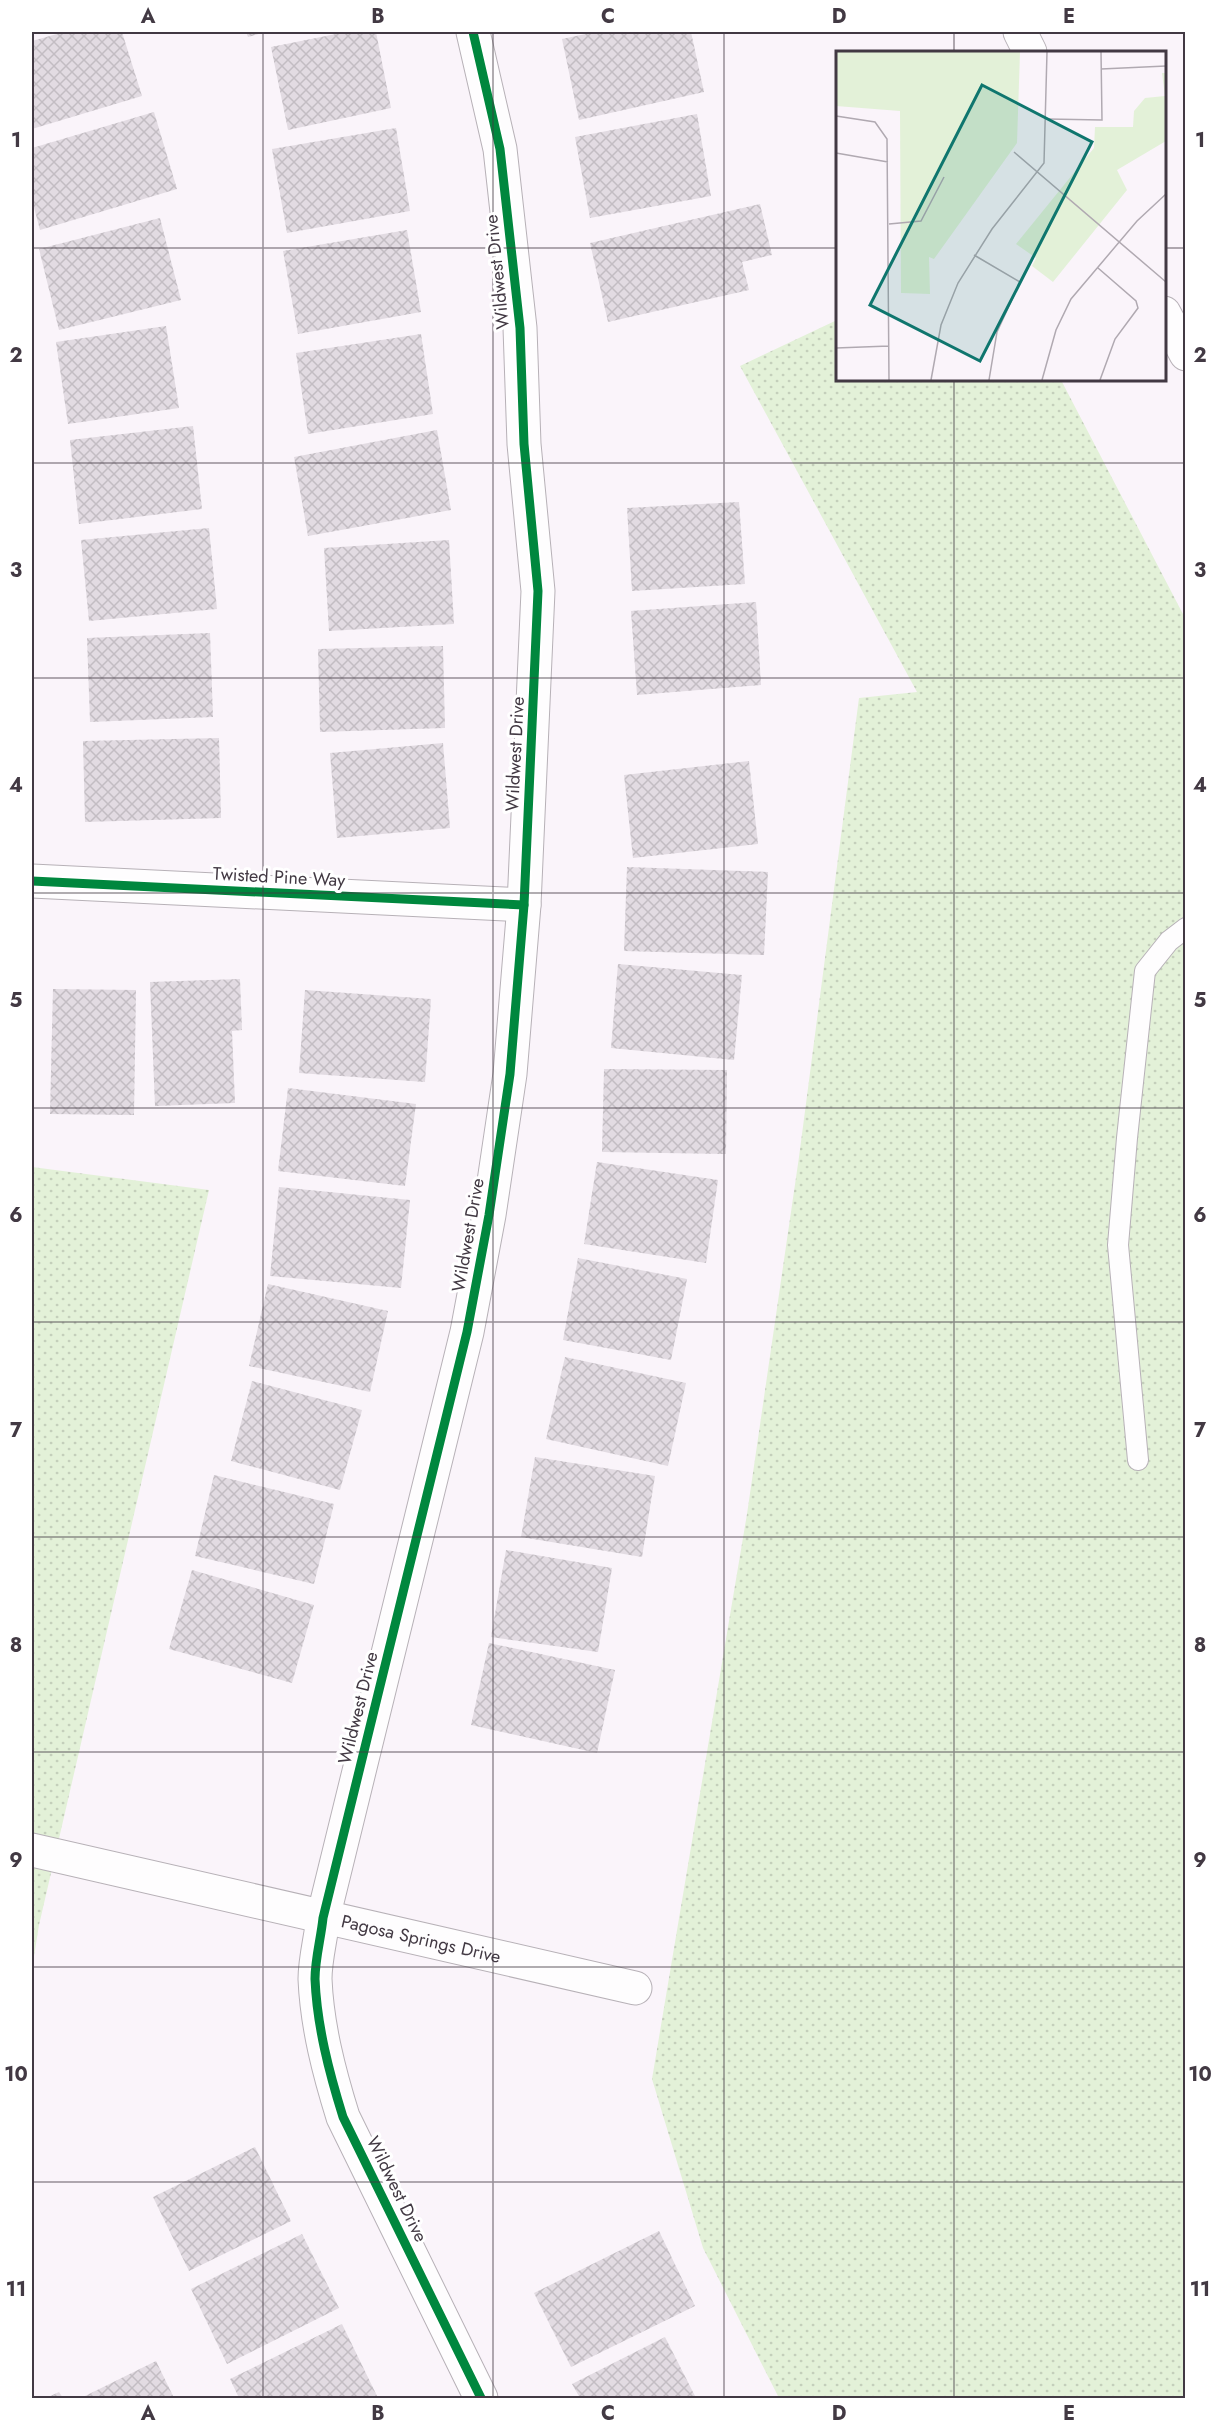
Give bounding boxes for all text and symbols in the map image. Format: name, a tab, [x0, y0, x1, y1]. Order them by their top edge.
text: A	[140, 2, 156, 31]
text: B	[371, 2, 385, 31]
text: C	[601, 2, 615, 31]
text: D	[832, 2, 846, 31]
text: E	[1063, 2, 1075, 31]
inset map	[836, 51, 1166, 381]
text: 1	[11, 126, 21, 155]
text: 1	[1195, 126, 1205, 155]
street label: Wildwest Drive	[478, 213, 516, 331]
text: 2	[9, 341, 23, 370]
text: 2	[1193, 341, 1207, 370]
text: 3	[10, 556, 22, 585]
text: 3	[1194, 556, 1206, 585]
street label: Wildwest Drive	[499, 696, 531, 812]
text: 4	[9, 771, 23, 800]
text: 4	[1193, 771, 1207, 800]
street label: Twisted Pine Way	[212, 861, 346, 893]
text: 5	[10, 986, 23, 1015]
text: 5	[1194, 986, 1207, 1015]
street label: Wildwest Drive	[445, 1176, 491, 1294]
text: 6	[9, 1201, 23, 1230]
text: 6	[1193, 1201, 1207, 1230]
text: 7	[10, 1416, 23, 1445]
text: 7	[1194, 1416, 1207, 1445]
text: 8	[10, 1631, 22, 1660]
text: 8	[1194, 1631, 1206, 1660]
street label: Wildwest Drive	[331, 1649, 385, 1767]
text: 9	[9, 1846, 23, 1875]
text: 9	[1193, 1846, 1207, 1875]
street label: Pagosa Springs Drive	[339, 1908, 503, 1970]
text: 10	[4, 2060, 28, 2089]
text: 10	[1188, 2060, 1212, 2089]
street label: Wildwest Drive	[360, 2132, 434, 2246]
text: 11	[6, 2275, 26, 2304]
text: 11	[1190, 2275, 1210, 2304]
text: A	[140, 2399, 156, 2428]
text: B	[371, 2399, 385, 2428]
text: C	[601, 2399, 615, 2428]
text: D	[832, 2399, 846, 2428]
text: E	[1063, 2399, 1075, 2428]

